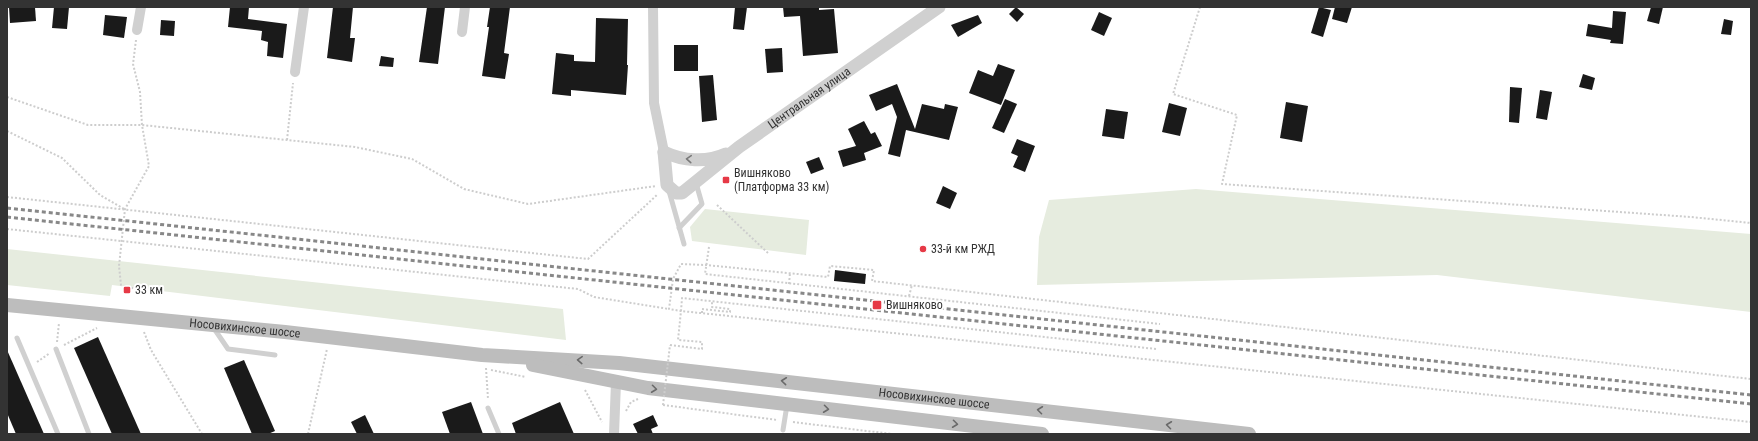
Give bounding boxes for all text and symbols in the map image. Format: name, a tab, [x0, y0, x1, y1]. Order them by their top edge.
street label: Центральная улица	[765, 64, 853, 132]
one-way arrow	[685, 155, 692, 164]
place label: Вишняково (Платформа 33 км)	[734, 166, 829, 194]
marker: Вишняково (Платформа 33 км)	[721, 175, 731, 185]
place label: 33-й км РЖД	[931, 242, 995, 256]
marker: 33-й км РЖД	[918, 244, 928, 254]
place label: 33 км	[135, 283, 163, 297]
marker: 33 км	[122, 285, 132, 295]
place label: Вишняково	[886, 298, 943, 312]
marker: Вишняково	[871, 299, 883, 311]
street label: Носовихинское шоссе	[189, 316, 302, 341]
one-way arrow	[577, 356, 583, 365]
one-way arrow	[781, 377, 787, 386]
one-way arrow	[651, 384, 658, 393]
street label: Носовихинское шоссе	[878, 385, 991, 412]
one-way arrow	[823, 404, 829, 413]
one-way arrow	[1037, 406, 1043, 415]
one-way arrow	[952, 419, 958, 428]
one-way arrow	[1166, 421, 1172, 430]

